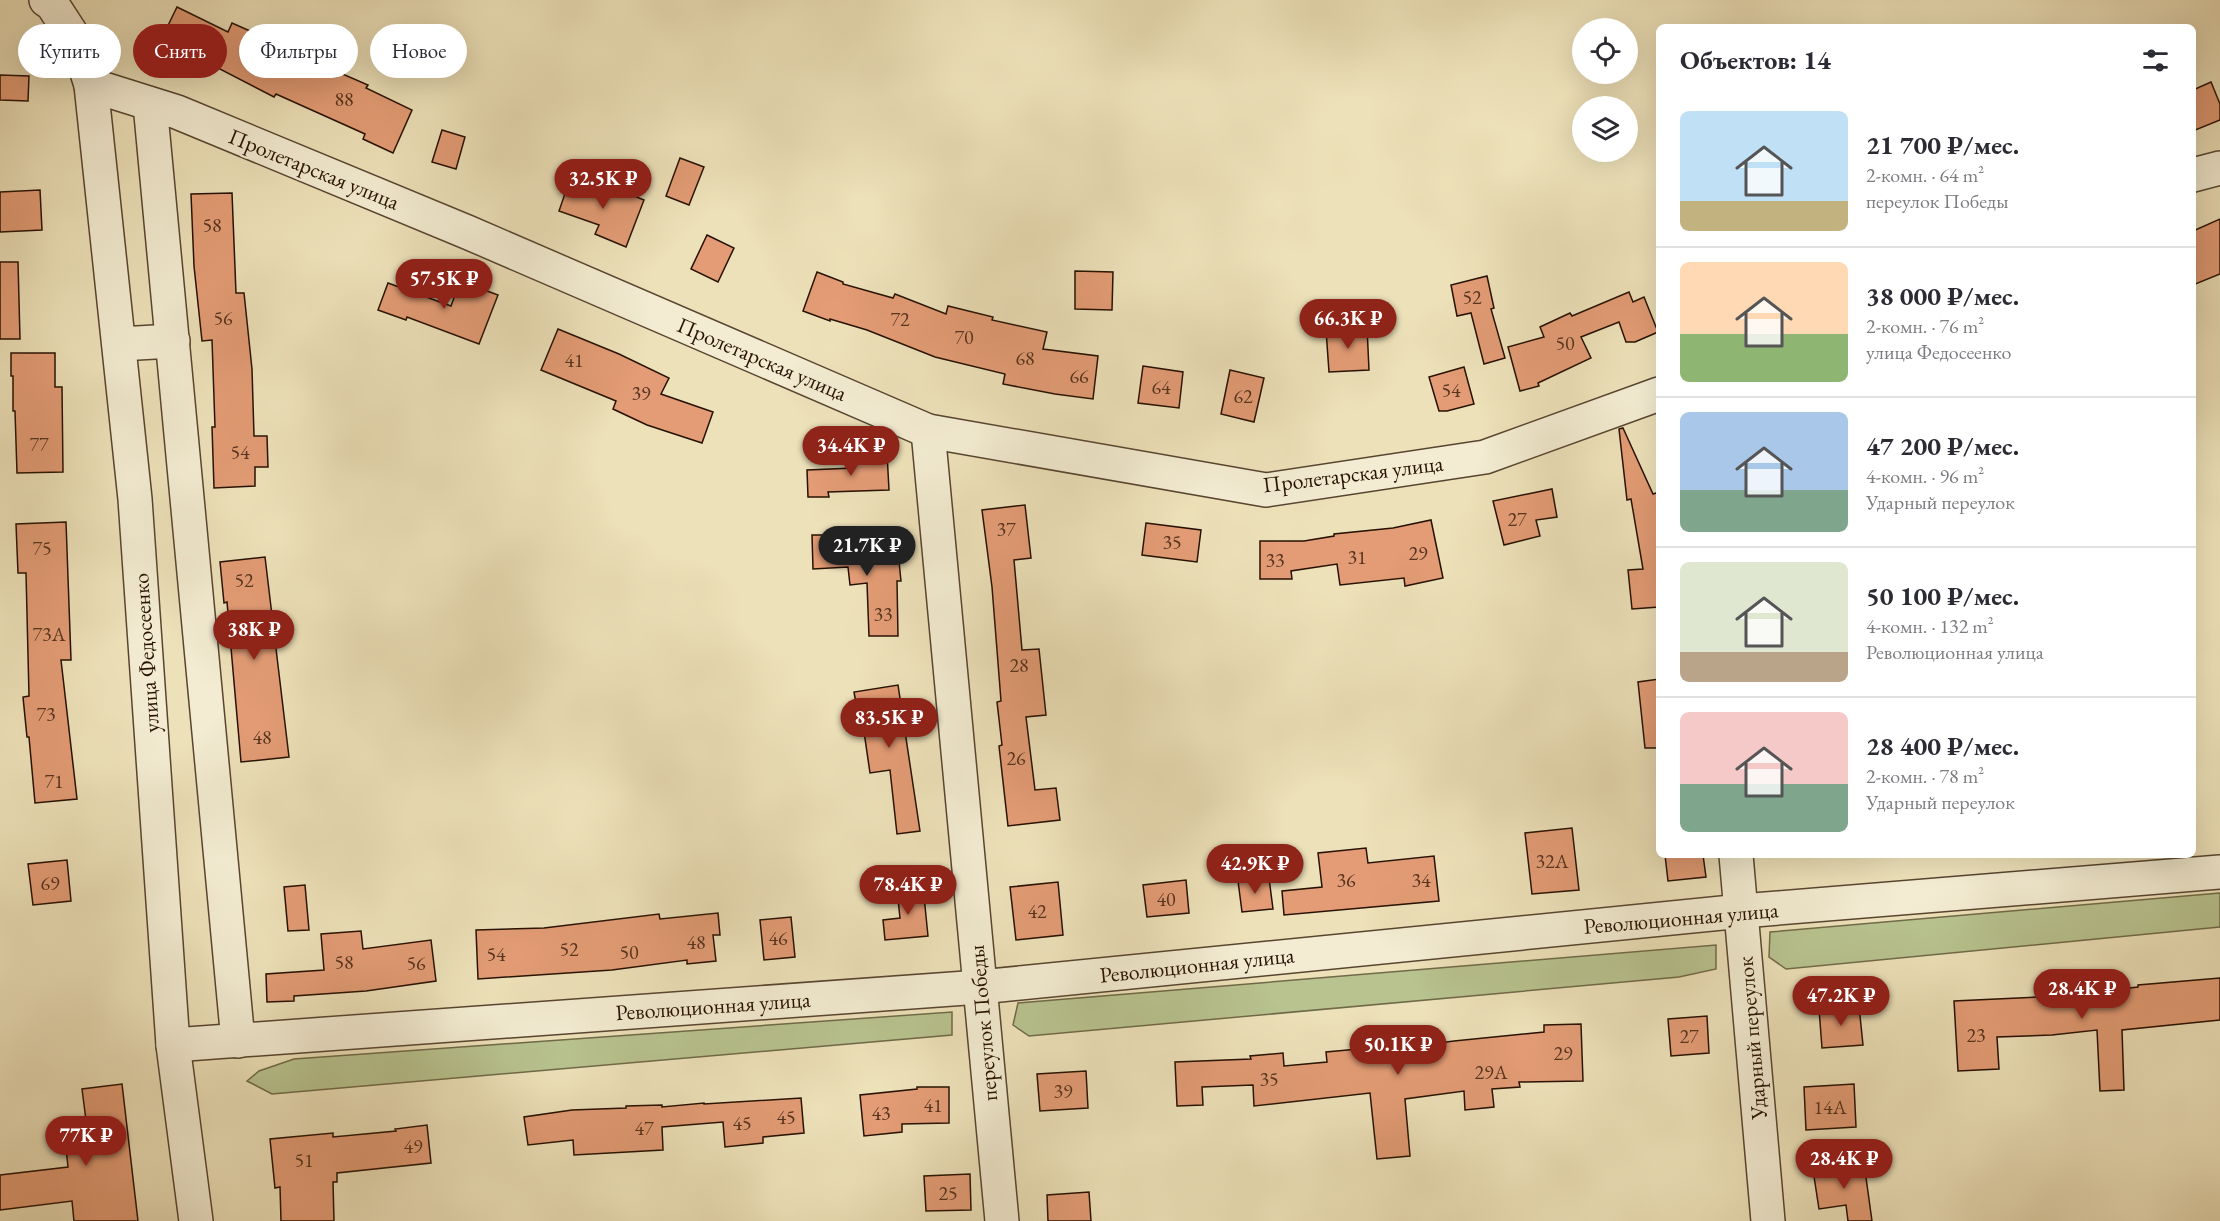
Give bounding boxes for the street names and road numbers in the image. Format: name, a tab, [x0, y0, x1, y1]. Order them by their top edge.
street label: Пролетарская улица	[224, 122, 404, 217]
street label: Пролетарская улица	[673, 310, 851, 408]
street label: Пролетарская улица	[1261, 449, 1445, 499]
street label: улица Федосеенко	[126, 572, 166, 734]
street label: Революционная улица	[1582, 895, 1780, 941]
street label: Революционная улица	[1098, 940, 1296, 990]
street label: переулок Победы	[962, 944, 1004, 1102]
street label: Ударный переулок	[1730, 955, 1774, 1122]
street label: Революционная улица	[614, 985, 812, 1027]

